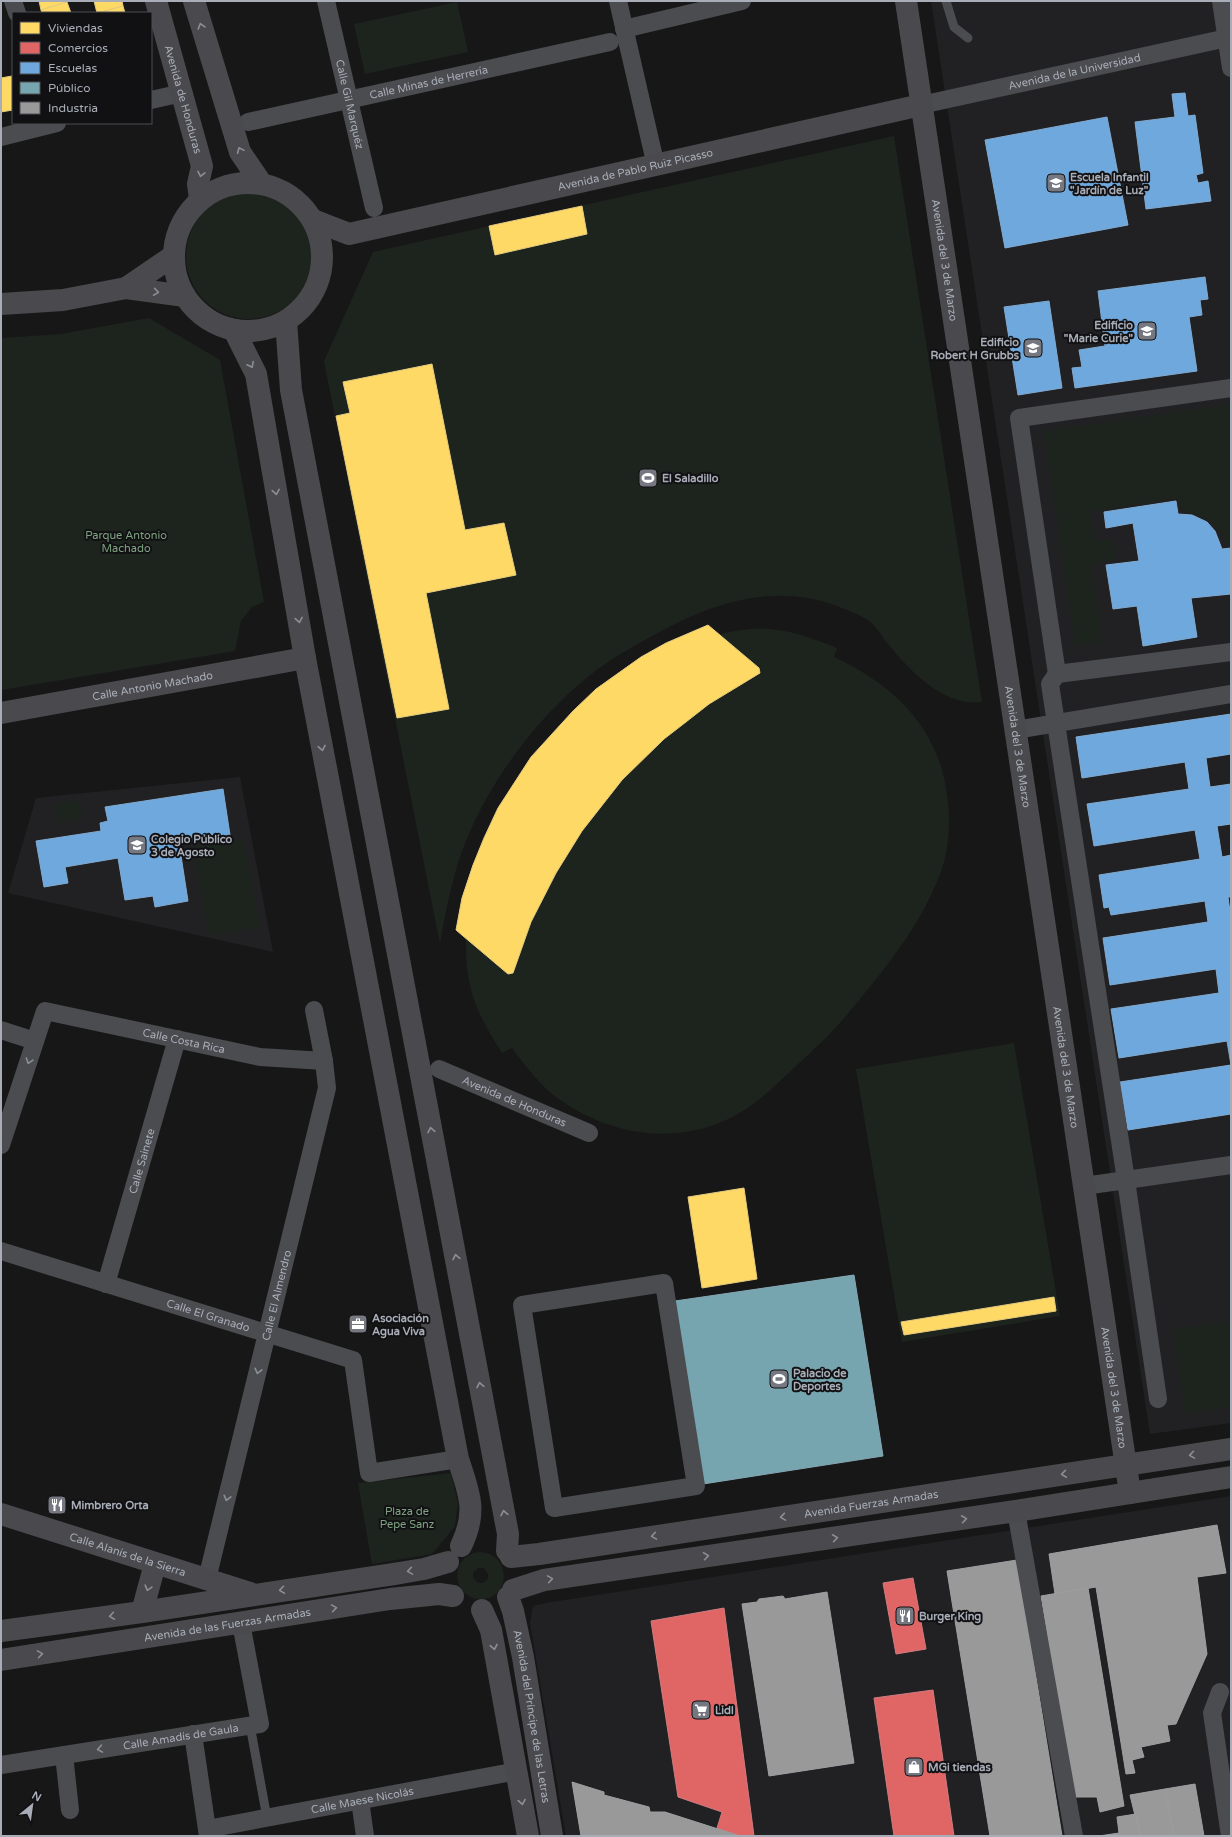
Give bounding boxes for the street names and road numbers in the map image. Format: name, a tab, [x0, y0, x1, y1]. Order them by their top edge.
street label: Avenida de Honduras	[162, 44, 204, 155]
street label: Avenida de la Universidad	[1007, 51, 1142, 93]
street label: Calle Gil Marquéz	[333, 58, 366, 151]
street label: Calle Minas de Herrería	[368, 63, 489, 102]
street label: Avenida de Pablo Ruiz Picasso	[556, 146, 715, 194]
street label: Avenida del 3 de Marzo	[929, 198, 960, 322]
street label: Calle Antonio Machado	[91, 669, 214, 703]
street label: Avenida del 3 de Marzo	[1002, 685, 1033, 809]
street label: Avenida del 3 de Marzo	[1050, 1005, 1081, 1129]
street label: Calle Costa Rica	[141, 1026, 226, 1056]
street label: Avenida de Honduras	[460, 1074, 568, 1130]
street label: Calle Sainete	[126, 1127, 158, 1195]
street label: Calle El Almendro	[259, 1249, 294, 1342]
street label: Calle El Granado	[165, 1297, 252, 1335]
street label: Avenida del 3 de Marzo	[1098, 1326, 1129, 1450]
street label: Avenida Fuerzas Armadas	[803, 1488, 939, 1521]
street label: Calle Alanís de la Sierra	[68, 1530, 187, 1579]
street label: Avenida de las Fuerzas Armadas	[143, 1606, 312, 1645]
street label: Avenida del Príncipe de las Letras	[510, 1629, 553, 1804]
street label: Calle Amadís de Gaula	[122, 1721, 240, 1753]
street label: Calle Maese Nicolás	[310, 1784, 415, 1816]

